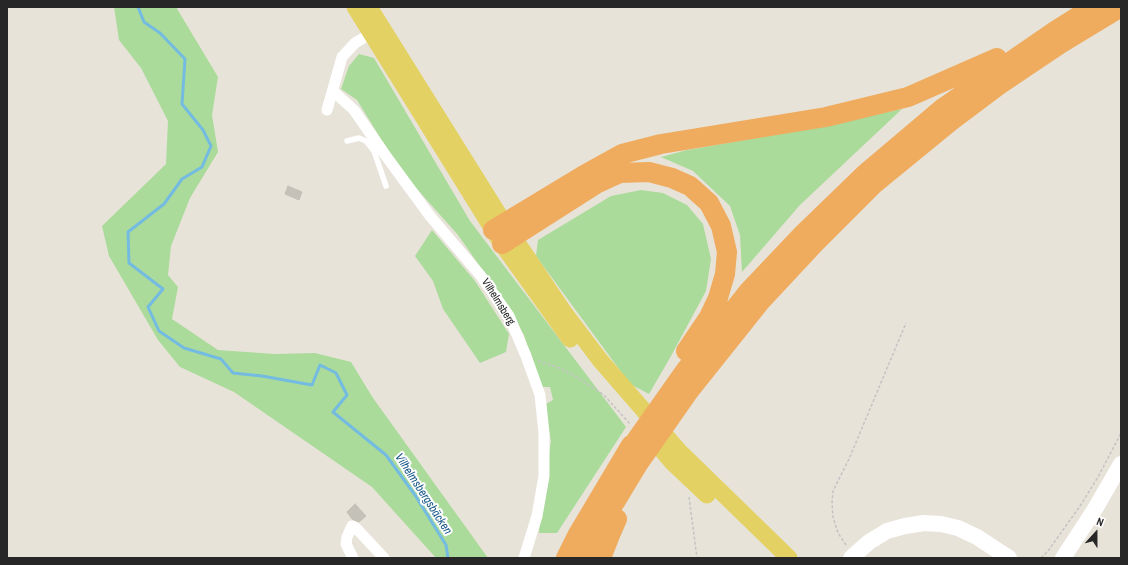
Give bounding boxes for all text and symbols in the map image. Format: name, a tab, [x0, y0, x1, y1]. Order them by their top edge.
street label: Vilhelmsberg	[478, 276, 518, 328]
water label: Vilhelmsbergsbäcken	[391, 451, 455, 537]
north arrow	[1076, 513, 1116, 553]
text: N	[1095, 514, 1106, 529]

